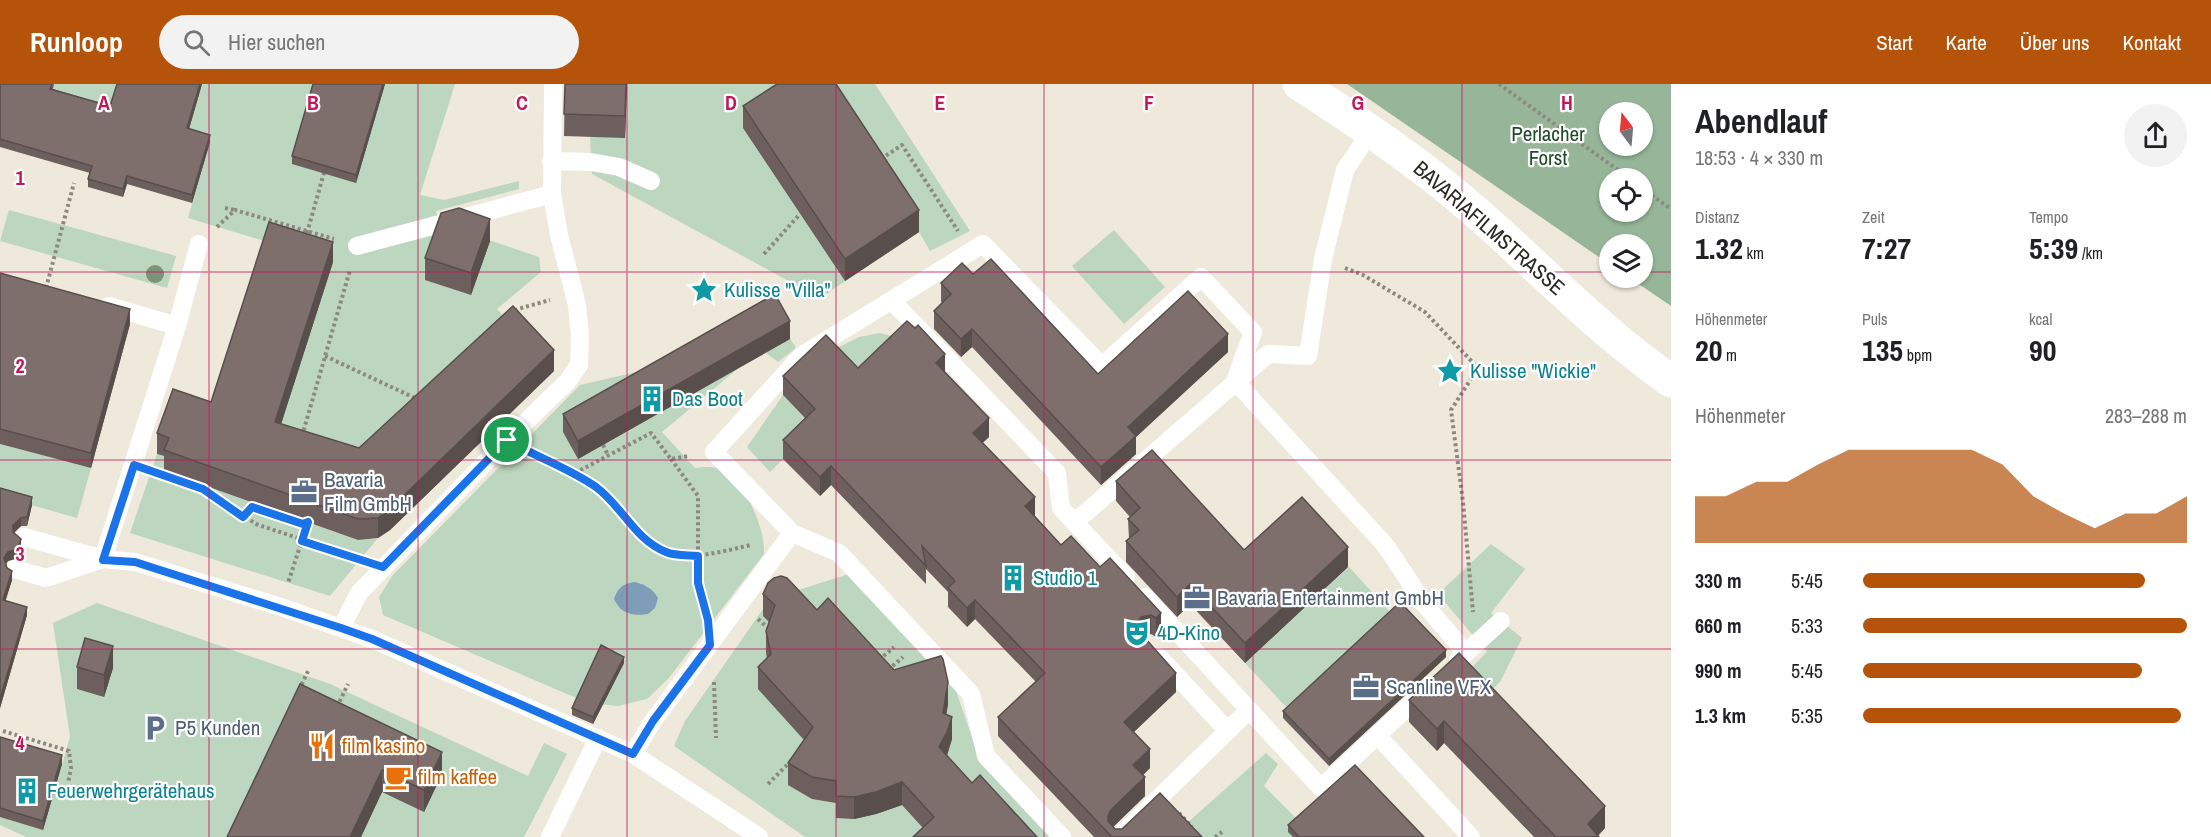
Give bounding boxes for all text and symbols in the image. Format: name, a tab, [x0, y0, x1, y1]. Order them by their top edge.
search box	[159, 15, 579, 69]
text: Runloop	[30, 23, 123, 61]
icon: search	[180, 26, 213, 59]
text: Hier suchen	[228, 27, 325, 57]
text: Start	[1876, 28, 1913, 57]
text: Karte	[1946, 28, 1987, 57]
text: Über uns	[2020, 28, 2090, 57]
text: Kontakt	[2123, 28, 2181, 57]
text: A	[98, 89, 110, 116]
text: B	[307, 89, 319, 116]
text: C	[516, 89, 528, 116]
text: D	[725, 89, 737, 116]
text: E	[935, 89, 946, 116]
text: F	[1144, 89, 1154, 116]
text: G	[1352, 89, 1364, 116]
text: H	[1561, 89, 1573, 116]
text: Abendlauf	[1695, 99, 1827, 143]
north arrow	[1599, 102, 1653, 156]
map controls	[1599, 102, 1653, 288]
button: share	[2124, 104, 2187, 167]
park label: Perlacher Forst	[1511, 119, 1585, 172]
text: 18:53 · 4 × 330 m	[1695, 144, 1823, 171]
street label: BAVARIAFILMSTRASSE	[1407, 154, 1571, 301]
text: 1	[15, 164, 25, 191]
button: locate	[1599, 168, 1653, 222]
text: Distanz	[1695, 206, 1739, 228]
text: Zeit	[1862, 206, 1885, 228]
text: Tempo	[2029, 206, 2068, 228]
text: 1.32	[1695, 228, 1743, 268]
text: 7:27	[1862, 228, 1911, 268]
text: 5:39	[2029, 228, 2078, 268]
button: layers	[1599, 234, 1653, 288]
text: km	[1743, 242, 1764, 264]
text: /km	[2078, 242, 2103, 264]
place icon: Kulisse "Villa"	[689, 275, 719, 305]
place label: Kulisse "Villa"	[724, 275, 831, 304]
text: Höhenmeter	[1695, 308, 1767, 330]
text: Puls	[1862, 308, 1888, 330]
text: kcal	[2029, 308, 2052, 330]
text: 20	[1695, 330, 1722, 370]
text: 135	[1862, 330, 1903, 370]
text: 90	[2029, 330, 2056, 370]
text: m	[1722, 344, 1737, 366]
text: bpm	[1903, 344, 1932, 366]
text: 2	[15, 352, 25, 379]
place icon: Kulisse "Wickie"	[1435, 356, 1465, 386]
place label: Kulisse "Wickie"	[1470, 356, 1596, 385]
building icon: Das Boot	[637, 384, 667, 414]
place label: Das Boot	[672, 384, 743, 413]
text: Höhenmeter	[1695, 402, 1785, 429]
text: 283–288 m	[2105, 402, 2187, 429]
pin	[481, 414, 532, 465]
icon: arrive	[490, 423, 523, 456]
place label: Bavaria Film GmbH	[324, 465, 412, 518]
office icon: Bavaria Film GmbH	[289, 477, 319, 507]
text: 3	[15, 540, 25, 567]
building icon: Studio 1	[998, 563, 1028, 593]
place label: Studio 1	[1033, 563, 1098, 592]
text: 330 m	[1695, 567, 1742, 594]
text: 5:45	[1791, 567, 1823, 594]
office icon: Bavaria Entertainment GmbH	[1182, 583, 1212, 613]
place label: Bavaria Entertainment GmbH	[1217, 583, 1444, 612]
text: 660 m	[1695, 612, 1742, 639]
text: 5:33	[1791, 612, 1823, 639]
theatre icon: 4D-Kino	[1122, 618, 1152, 648]
place label: 4D-Kino	[1157, 618, 1220, 647]
text: 990 m	[1695, 657, 1742, 684]
text: 5:45	[1791, 657, 1823, 684]
office icon: Scanline VFX	[1351, 672, 1381, 702]
place label: Scanline VFX	[1386, 672, 1492, 701]
text: 1.3 km	[1695, 702, 1746, 729]
text: 5:35	[1791, 702, 1823, 729]
parking icon: P5 Kunden	[140, 713, 170, 743]
place label: P5 Kunden	[175, 713, 260, 742]
text: 4	[15, 729, 25, 756]
restaurant icon: film kasino	[307, 731, 337, 761]
place label: film kasino	[342, 731, 425, 760]
cafe icon: film kaffee	[383, 762, 413, 792]
place label: film kaffee	[418, 762, 497, 791]
building icon: Feuerwehrgerätehaus	[12, 776, 42, 806]
place label: Feuerwehrgerätehaus	[47, 776, 215, 805]

